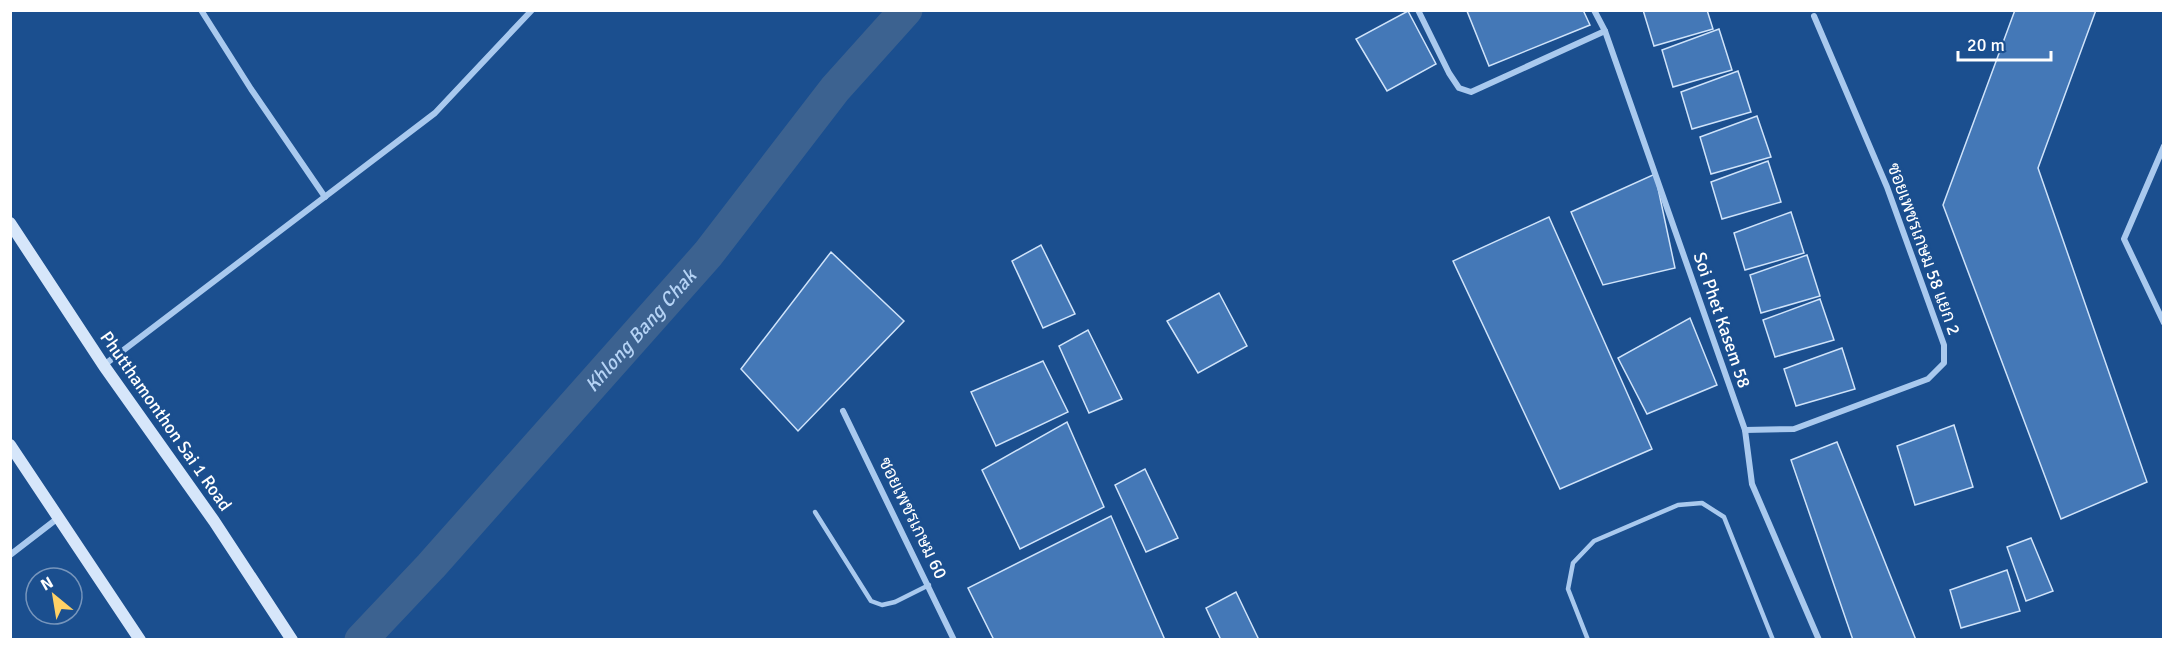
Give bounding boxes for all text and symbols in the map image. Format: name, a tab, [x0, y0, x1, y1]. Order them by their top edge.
scale bar	[1958, 24, 2051, 62]
text: 20 m	[1967, 34, 2005, 56]
street label: ซอยเพชรเกษม 58 แยก 2	[1883, 160, 1965, 338]
street label: Soi Phet Kasem 58	[1688, 249, 1756, 391]
water label: Khlong Bang Chak	[579, 263, 703, 397]
street label: Phutthamonthon Sai 1 Road	[96, 327, 236, 515]
street label: ซอยเพชรเกษม 60	[874, 454, 952, 582]
north arrow	[24, 566, 84, 626]
text: N	[37, 572, 57, 595]

